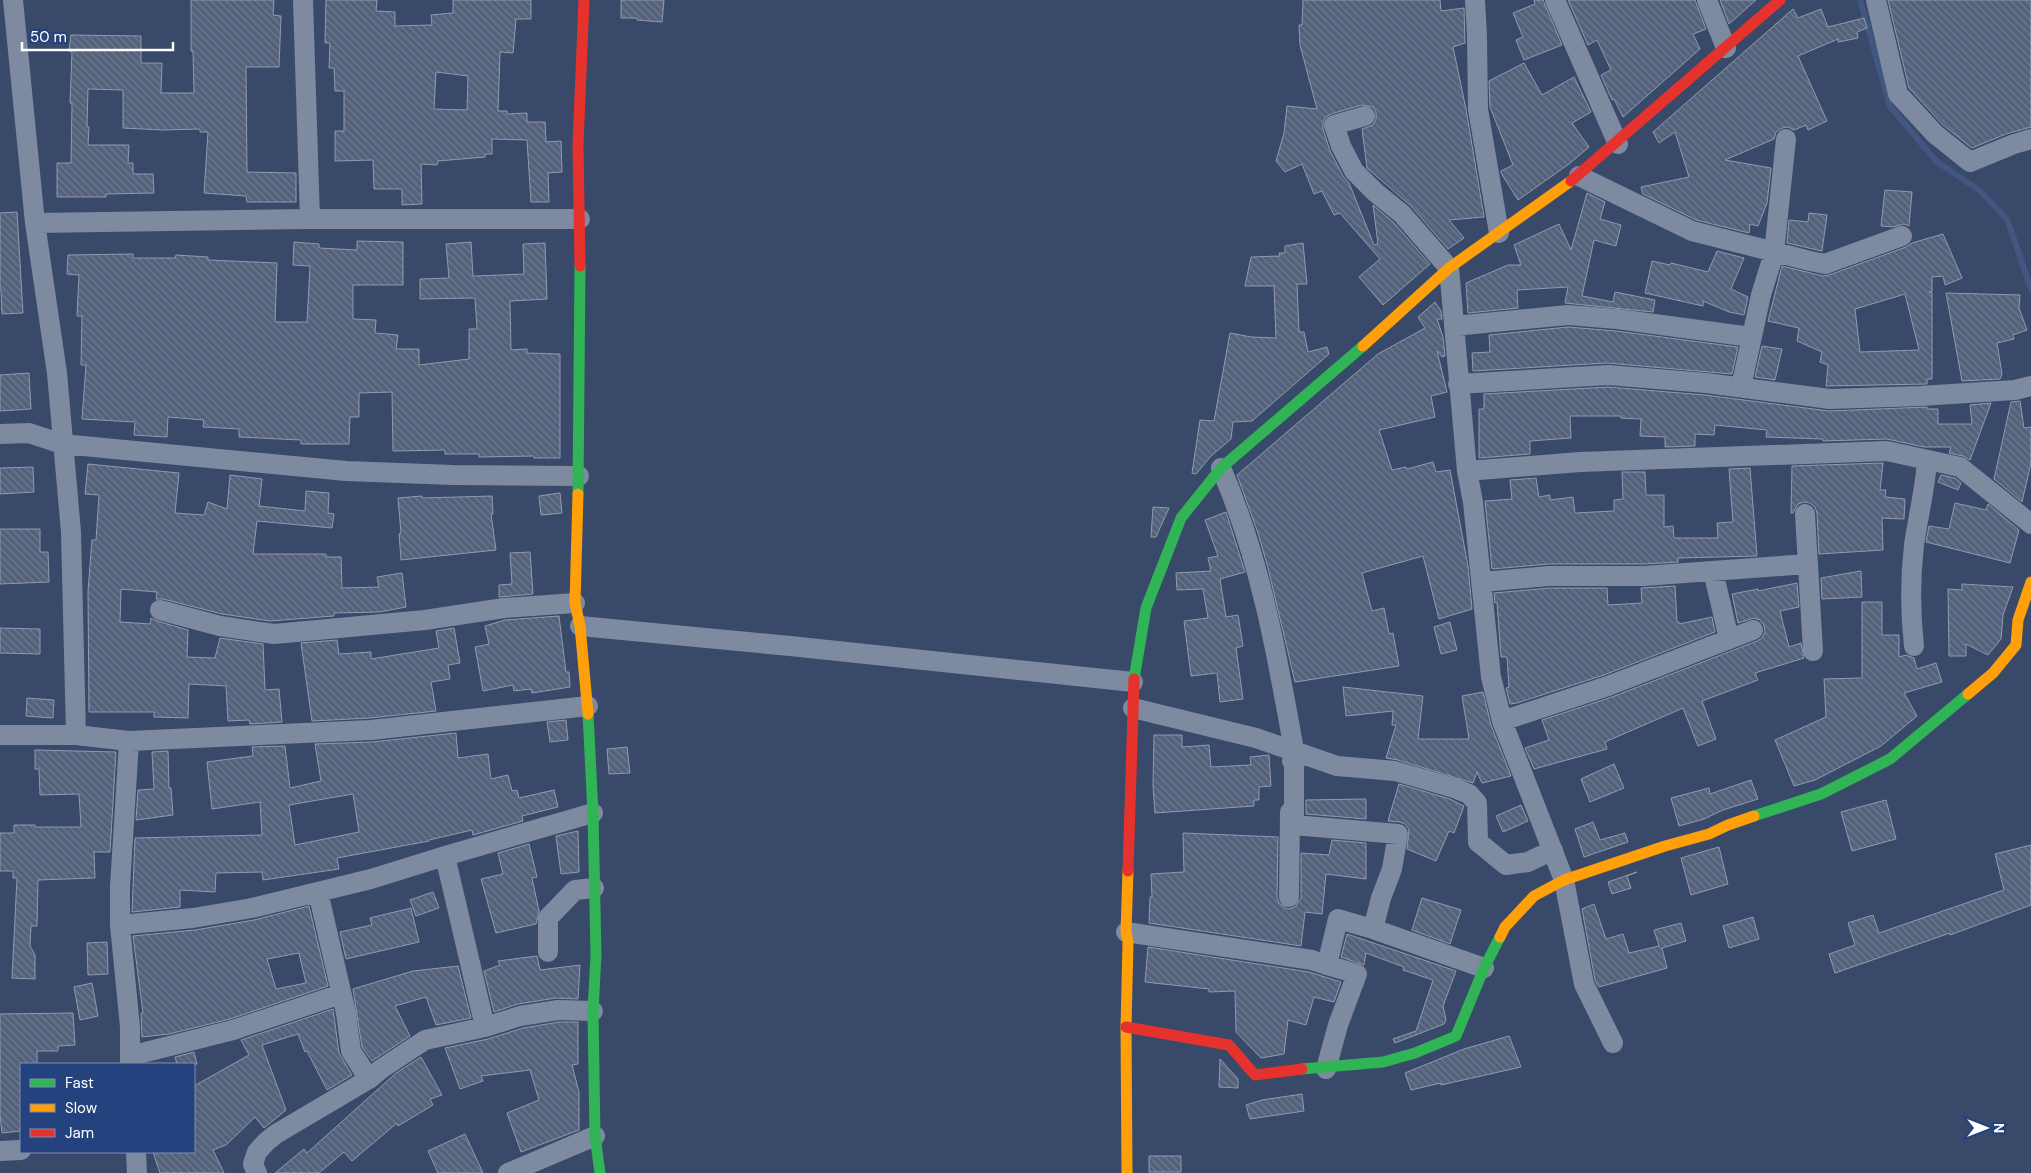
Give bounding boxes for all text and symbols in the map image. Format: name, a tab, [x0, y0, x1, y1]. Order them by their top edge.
scale bar	[22, 20, 174, 52]
text: 50 m	[30, 27, 67, 47]
legend	[20, 1063, 195, 1153]
text: Fast	[65, 1073, 94, 1093]
text: Slow	[65, 1098, 98, 1118]
north arrow	[1961, 1103, 2011, 1153]
text: Jam	[65, 1123, 94, 1143]
text: N	[1990, 1123, 2008, 1133]

